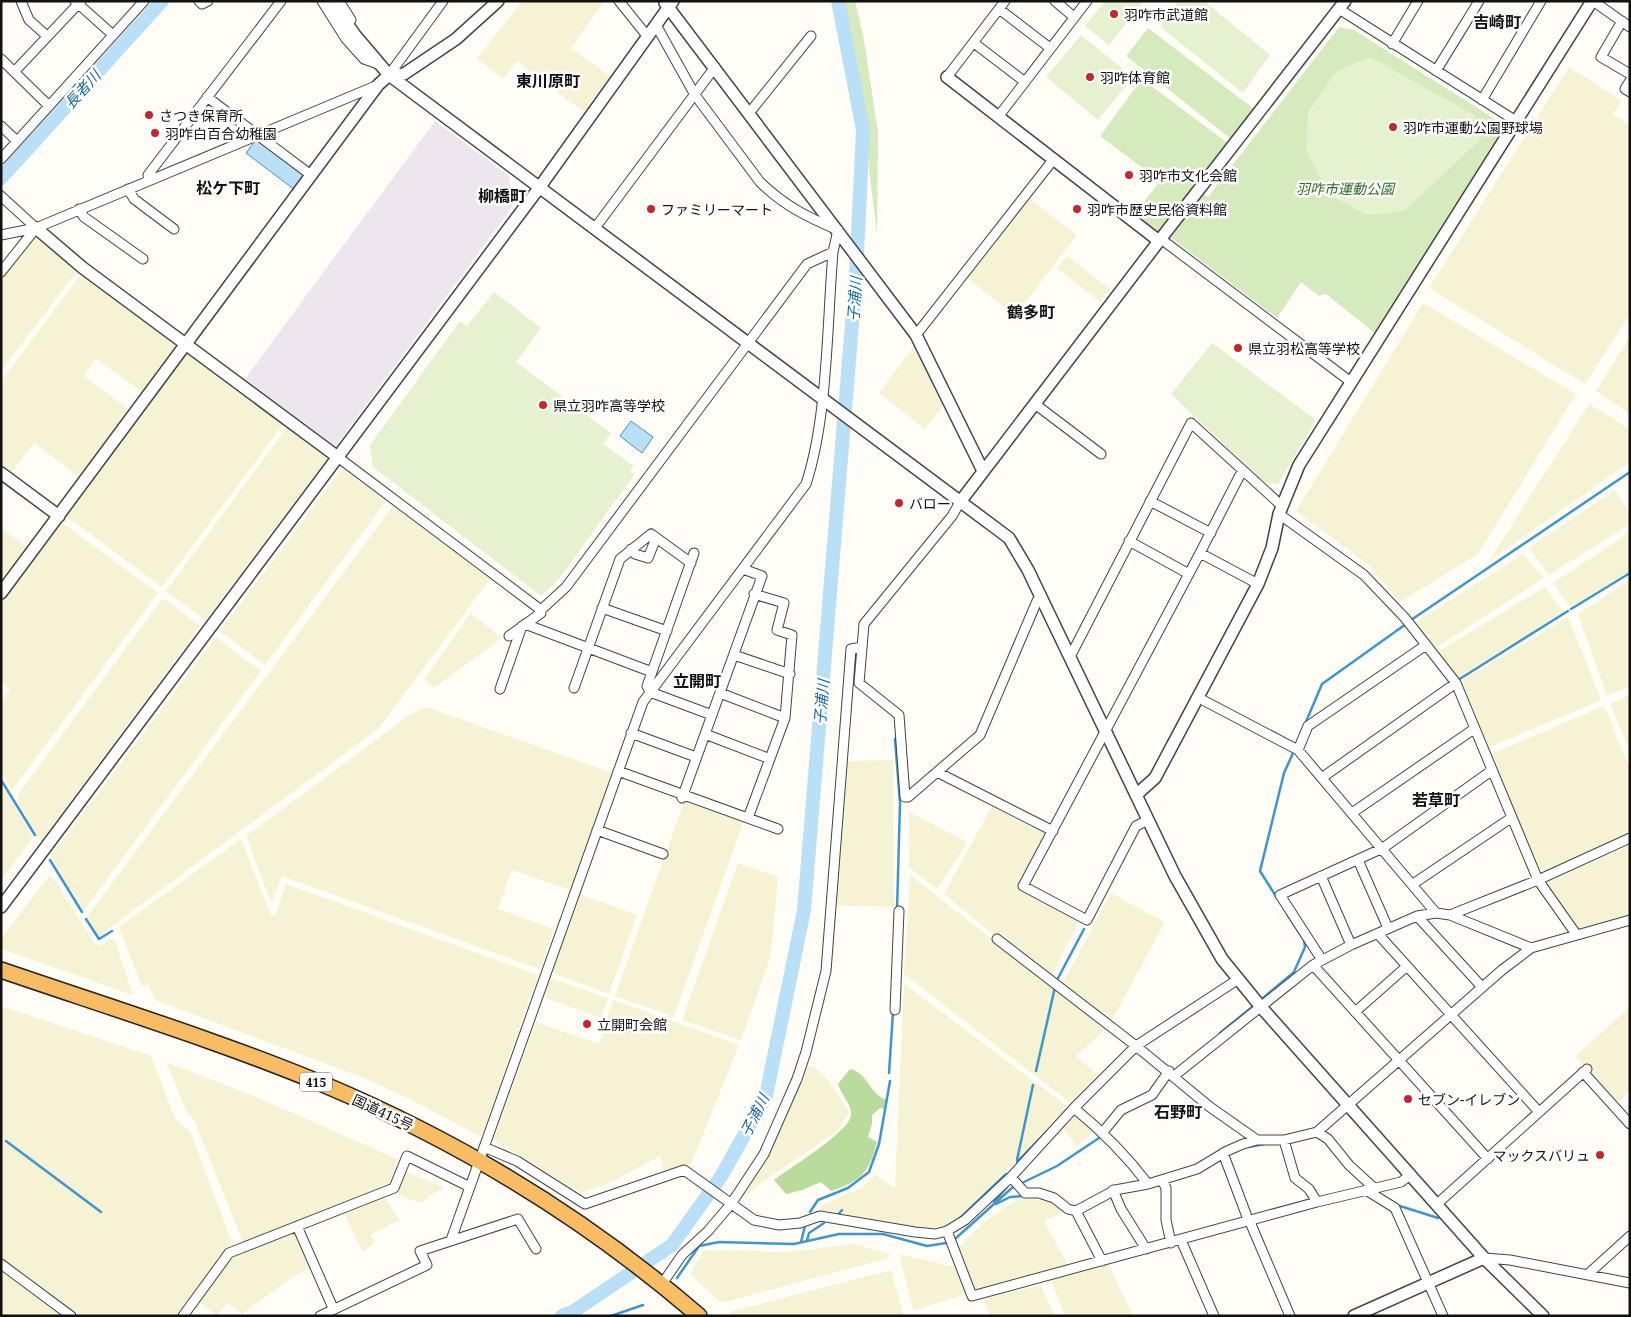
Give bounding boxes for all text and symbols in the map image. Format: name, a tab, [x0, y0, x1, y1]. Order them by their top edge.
place label: 羽咋市武道館	[1124, 5, 1208, 24]
marker: 羽咋市武道館	[1108, 8, 1120, 20]
district label: 吉崎町	[1473, 11, 1521, 33]
water label: 長者川	[60, 64, 106, 112]
place label: 羽咋体育館	[1100, 68, 1170, 87]
district label: 東川原町	[516, 70, 580, 92]
marker: 羽咋体育館	[1084, 71, 1096, 83]
place label: さつき保育所	[159, 106, 243, 125]
marker: さつき保育所	[143, 109, 155, 121]
place label: 羽咋市運動公園野球場	[1403, 118, 1543, 137]
marker: 羽咋市運動公園野球場	[1387, 121, 1399, 133]
place label: 羽咋白百合幼稚園	[165, 124, 277, 143]
marker: 羽咋白百合幼稚園	[149, 127, 161, 139]
place label: 羽咋市文化会館	[1139, 166, 1237, 185]
marker: 羽咋市文化会館	[1123, 169, 1135, 181]
district label: 松ケ下町	[196, 177, 260, 199]
park label: 羽咋市運動公園	[1296, 179, 1396, 198]
district label: 柳橋町	[478, 185, 526, 207]
place label: ファミリーマート	[661, 200, 773, 219]
place label: 羽咋市歴史民俗資料館	[1087, 200, 1227, 219]
marker: ファミリーマート	[645, 203, 657, 215]
marker: 羽咋市歴史民俗資料館	[1071, 203, 1083, 215]
water label: 子浦川	[842, 274, 866, 322]
district label: 鶴多町	[1007, 301, 1055, 323]
place label: 県立羽松高等学校	[1248, 339, 1360, 358]
marker: 県立羽松高等学校	[1232, 342, 1244, 354]
place label: 県立羽咋高等学校	[553, 396, 665, 415]
marker: 県立羽咋高等学校	[537, 399, 549, 411]
place label: バロー	[909, 494, 951, 513]
marker: バロー	[893, 497, 905, 509]
district label: 立開町	[673, 670, 721, 692]
water label: 子浦川	[809, 677, 833, 725]
district label: 若草町	[1412, 789, 1460, 811]
place label: 立開町会館	[597, 1015, 667, 1034]
marker: 立開町会館	[581, 1018, 593, 1030]
road number: 415	[300, 1072, 332, 1092]
water label: 子浦川	[735, 1089, 774, 1140]
street label: 国道415号	[349, 1090, 417, 1134]
place label: セブン-イレブン	[1418, 1090, 1520, 1109]
marker: セブン-イレブン	[1402, 1093, 1414, 1105]
district label: 石野町	[1154, 1101, 1202, 1123]
place label: マックスバリュ	[1492, 1146, 1590, 1165]
marker: マックスバリュ	[1594, 1149, 1606, 1161]

